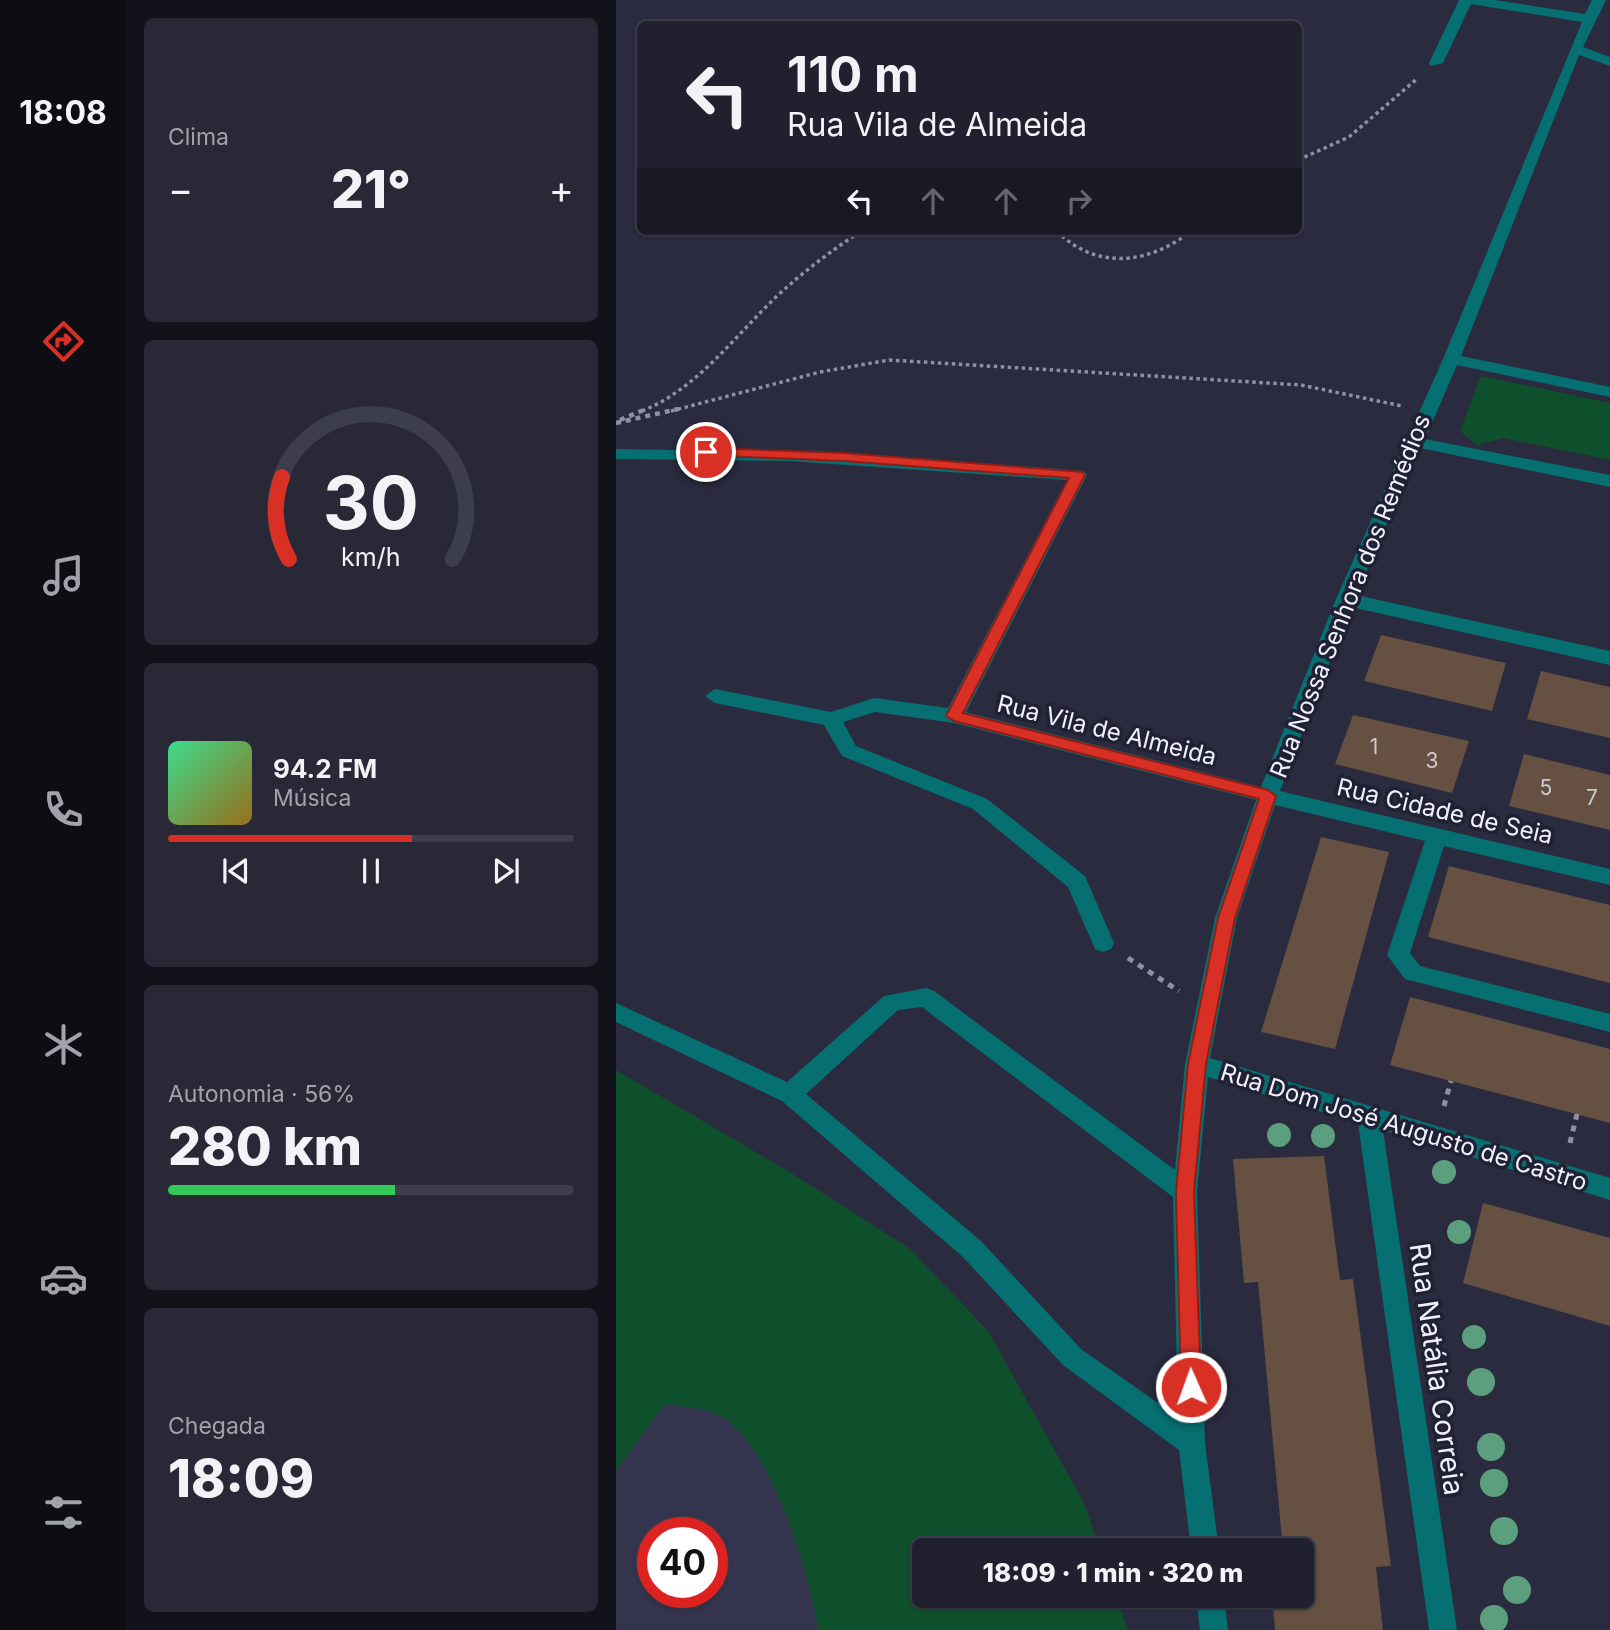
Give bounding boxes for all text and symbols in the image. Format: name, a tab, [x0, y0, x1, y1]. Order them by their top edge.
text: 110 m	[787, 45, 919, 104]
icon: left	[672, 49, 763, 140]
text: 18:08	[19, 93, 107, 132]
text: Rua Vila de Almeida	[787, 105, 1087, 144]
text: Clima	[168, 123, 229, 151]
text: 21°	[331, 158, 411, 221]
text: −	[168, 166, 193, 212]
text: +	[549, 166, 574, 212]
icon: left	[841, 182, 879, 220]
icon: ahead	[914, 182, 952, 220]
icon: ahead	[987, 182, 1025, 220]
icon: right	[1060, 182, 1098, 220]
icon: directions	[39, 317, 88, 366]
street label: Rua Nossa Senhora dos Remédios	[1264, 410, 1436, 782]
pin	[676, 422, 736, 482]
icon: arrive	[687, 433, 725, 471]
text: 30	[323, 458, 419, 547]
text: km/h	[341, 541, 401, 571]
icon: music	[39, 551, 88, 600]
street label: Rua Vila de Almeida	[994, 689, 1220, 771]
house number: 1	[1370, 734, 1378, 759]
house number: 3	[1426, 748, 1438, 773]
text: 94.2 FM	[273, 753, 377, 784]
street label: Rua Cidade de Seia	[1334, 772, 1556, 850]
house number: 5	[1540, 775, 1552, 800]
text: Música	[273, 784, 351, 812]
icon: phone	[39, 785, 88, 834]
house number: 7	[1586, 785, 1598, 810]
icon: previous	[217, 852, 255, 890]
icon: pause	[352, 852, 390, 890]
icon: next	[487, 852, 525, 890]
icon: climate	[39, 1020, 88, 1069]
street label: Rua Dom José Augusto de Castro	[1217, 1057, 1591, 1197]
text: Autonomia · 56%	[168, 1080, 355, 1108]
text: 280 km	[168, 1115, 362, 1178]
street label: Rua Natália Correia	[1402, 1241, 1472, 1497]
icon: car	[39, 1254, 88, 1303]
position arrow	[1154, 1350, 1228, 1424]
text: Chegada	[168, 1412, 266, 1440]
text: 18:09	[168, 1447, 314, 1510]
icon: filters	[39, 1488, 88, 1537]
speed limit sign: 40	[637, 1517, 728, 1608]
text: 18:09 · 1 min · 320 m	[983, 1557, 1243, 1588]

